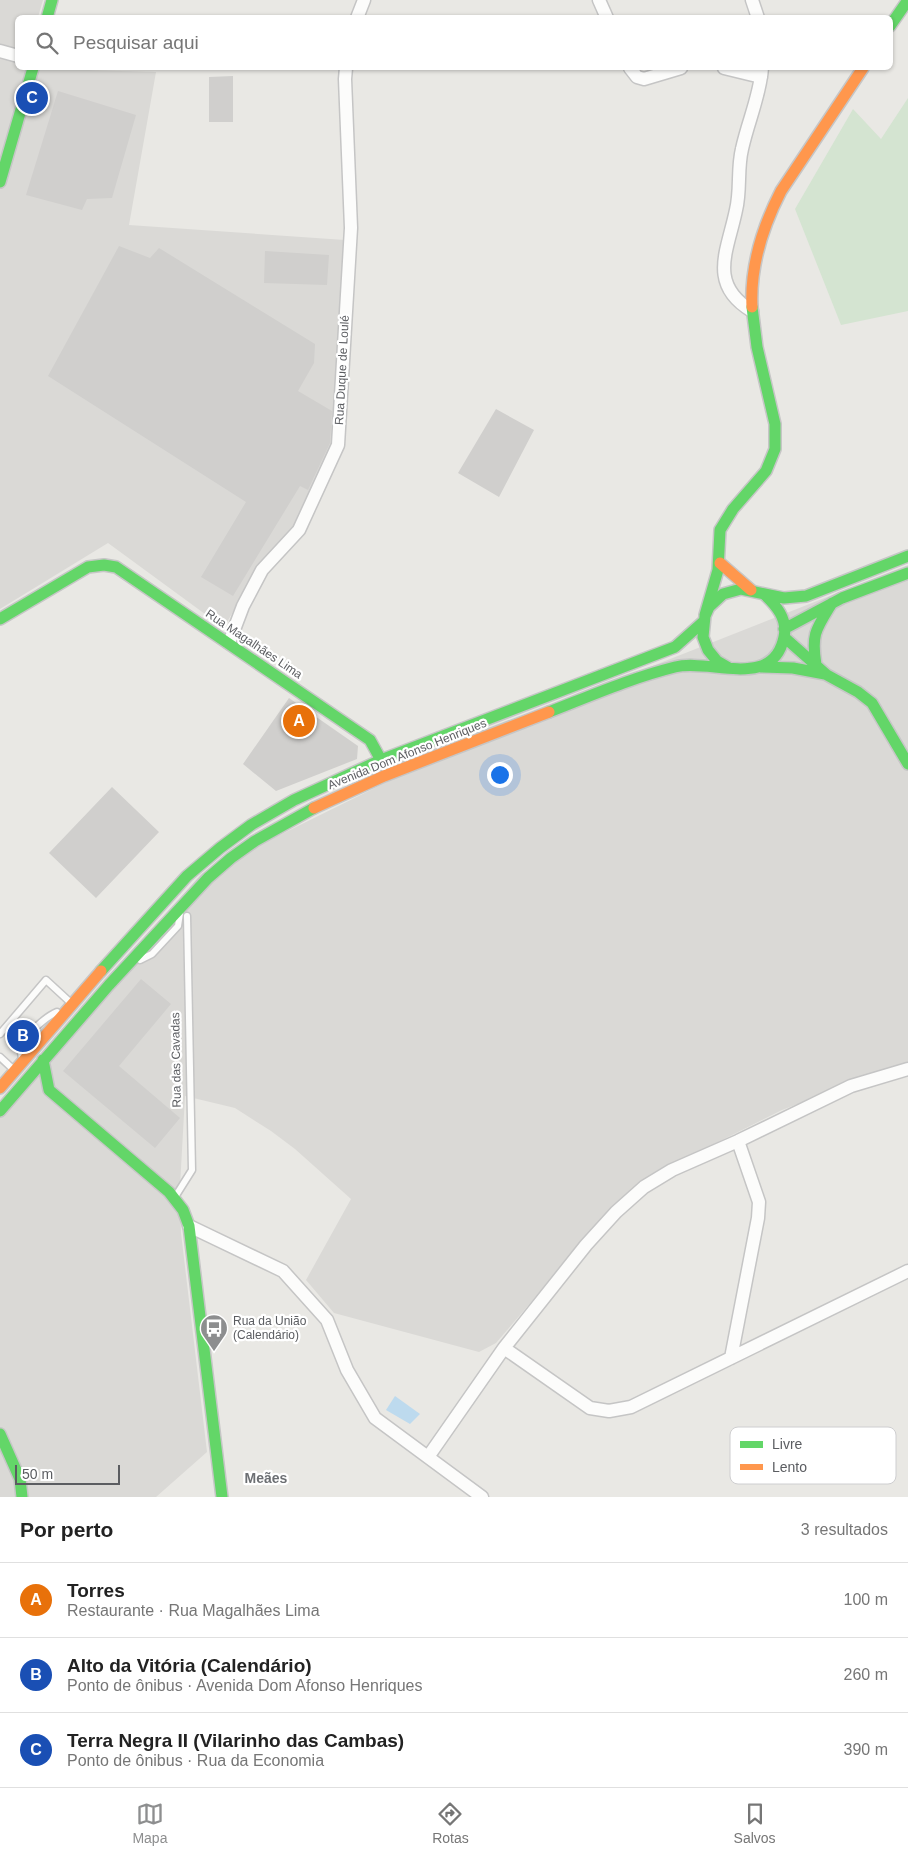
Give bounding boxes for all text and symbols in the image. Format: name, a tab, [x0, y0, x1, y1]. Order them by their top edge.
search box	[15, 15, 893, 70]
icon: search	[33, 29, 61, 57]
text: Pesquisar aqui	[73, 32, 199, 53]
pin: C	[16, 79, 48, 117]
street label: Rua Duque de Loulé	[332, 314, 352, 425]
street label: Rua Magalhães Lima	[203, 606, 305, 682]
pin: A	[283, 702, 315, 740]
street label: Avenida Dom Afonso Henriques	[326, 716, 488, 792]
your location	[487, 762, 513, 788]
street label: Rua das Cavadas	[168, 1012, 184, 1108]
pin: B	[7, 1017, 39, 1055]
bus stop icon: Rua da União (Calendário)	[199, 1313, 229, 1352]
place label: Rua da União (Calendário)	[233, 1314, 307, 1342]
legend	[730, 1427, 896, 1484]
text: Livre	[772, 1436, 803, 1452]
text: Lento	[772, 1459, 807, 1475]
scale bar	[15, 1462, 120, 1485]
text: 50 m	[22, 1466, 53, 1482]
district label: Meães	[245, 1470, 288, 1486]
text: Por perto	[20, 1518, 113, 1541]
text: 3 resultados	[801, 1521, 888, 1538]
text: Torres	[67, 1580, 125, 1601]
text: A	[30, 1591, 42, 1608]
text: 100 m	[844, 1591, 888, 1608]
text: Restaurante · Rua Magalhães Lima	[67, 1602, 320, 1619]
text: Alto da Vitória (Calendário)	[67, 1655, 312, 1676]
text: B	[30, 1666, 42, 1683]
text: 260 m	[844, 1666, 888, 1683]
text: Ponto de ônibus · Avenida Dom Afonso Henriques	[67, 1677, 423, 1694]
text: Terra Negra II (Vilarinho das Cambas)	[67, 1730, 404, 1751]
text: C	[30, 1741, 42, 1758]
text: 390 m	[844, 1741, 888, 1758]
text: Ponto de ônibus · Rua da Economia	[67, 1752, 324, 1769]
tab: Mapa	[132, 1800, 167, 1846]
tab: Rotas	[432, 1800, 469, 1846]
tab: Salvos	[734, 1800, 776, 1846]

